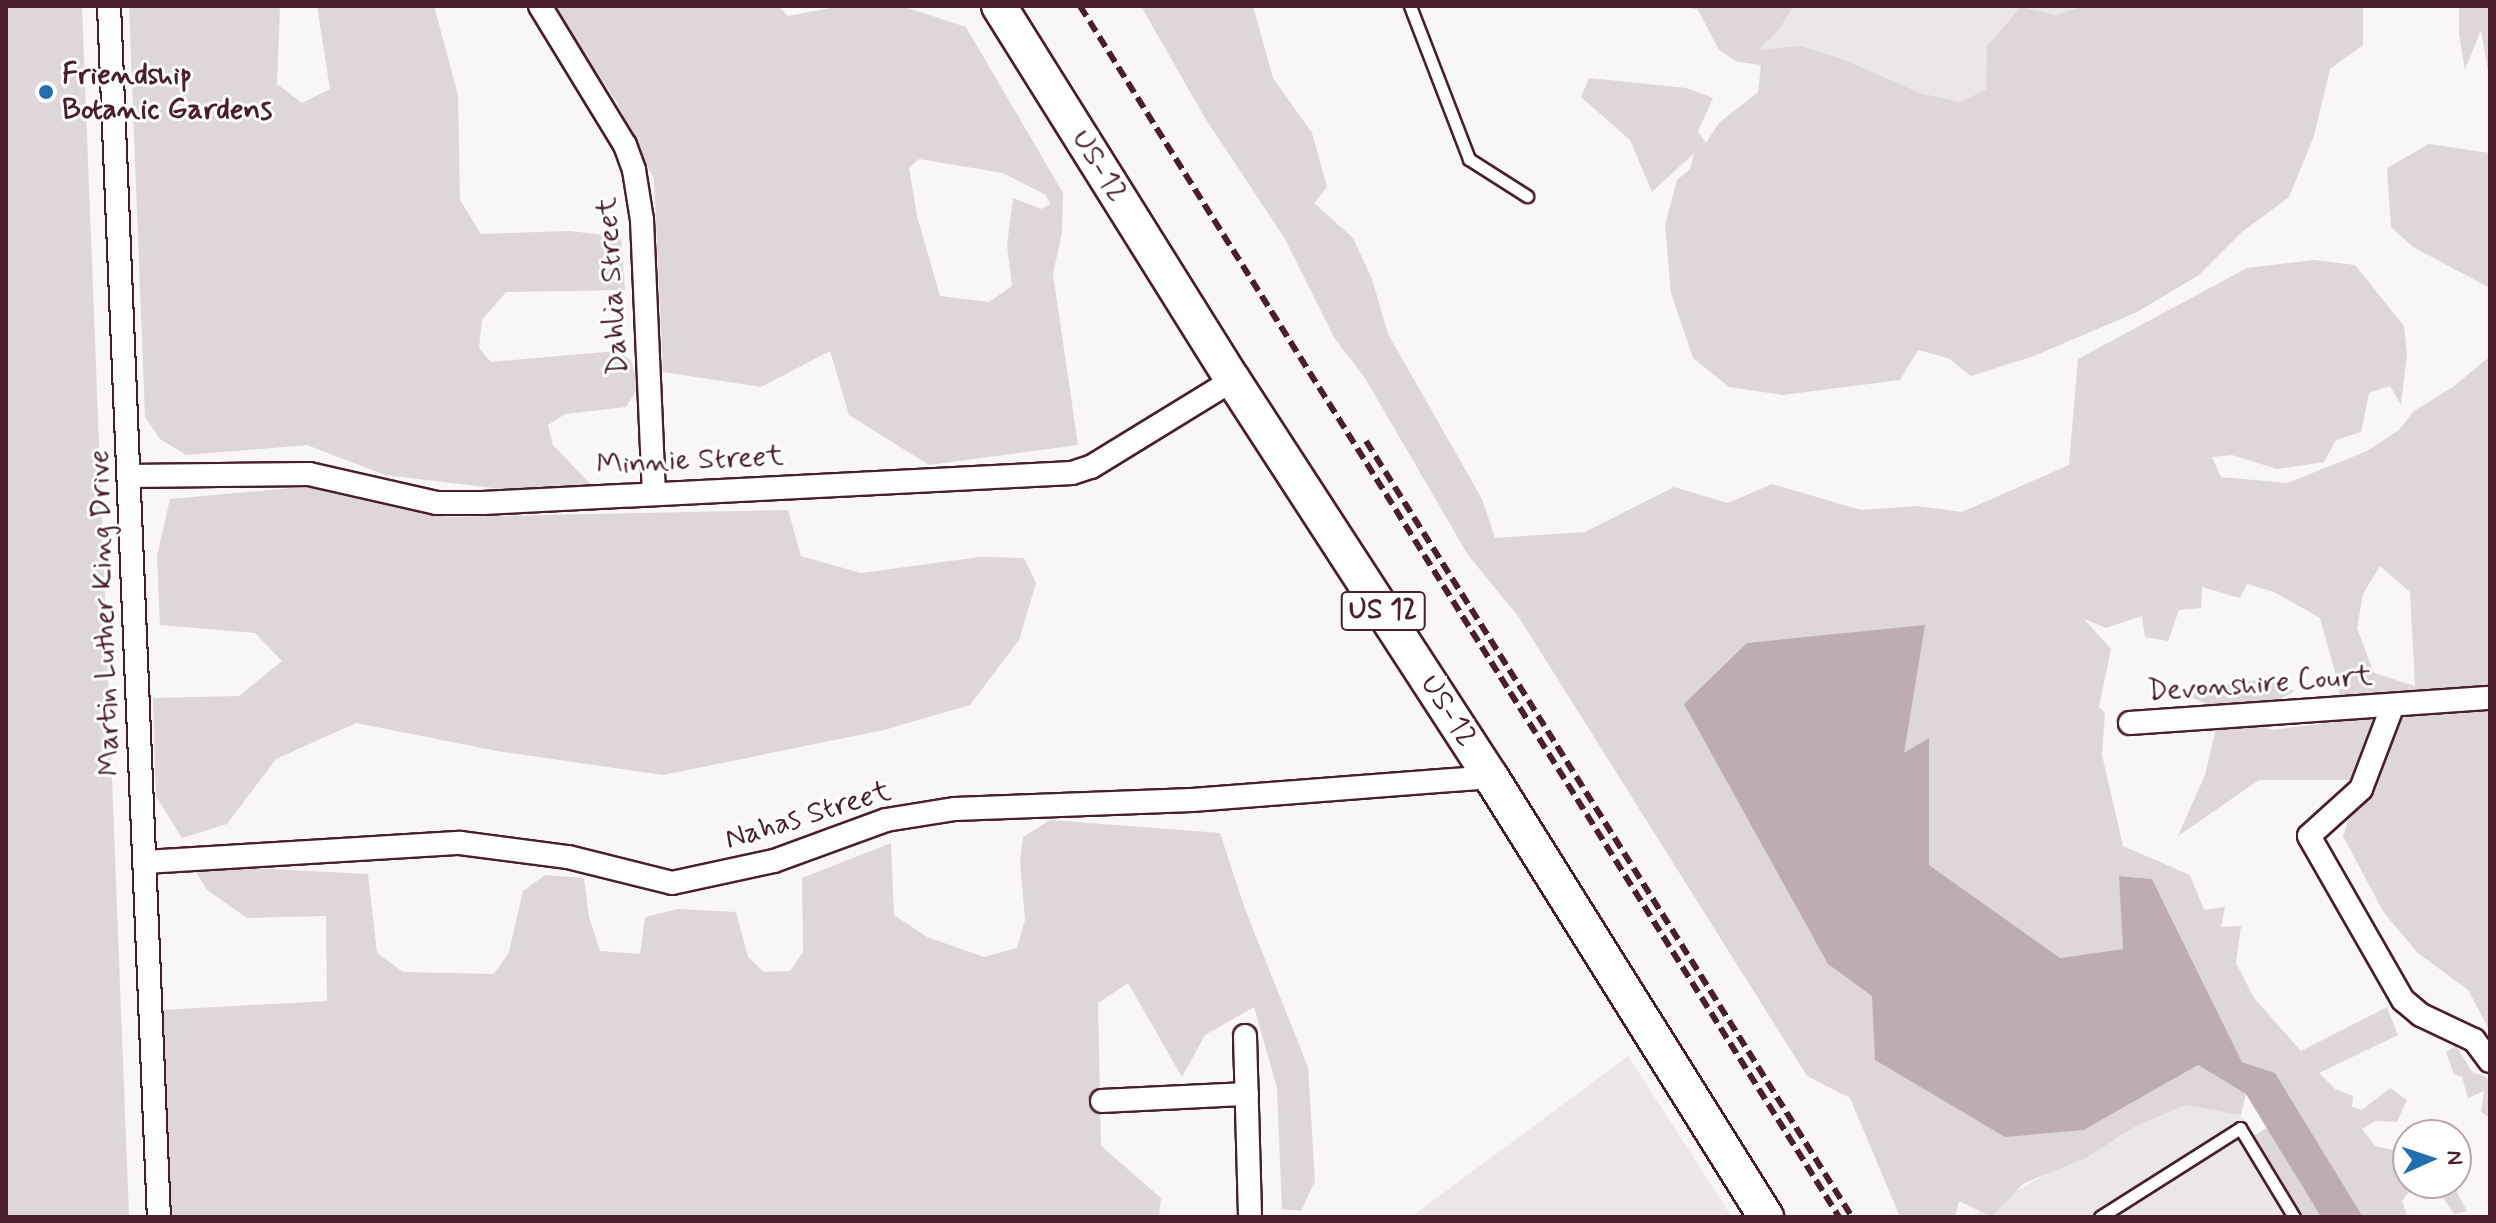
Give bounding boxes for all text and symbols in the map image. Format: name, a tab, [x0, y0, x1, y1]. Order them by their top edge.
place label: Friendship Botanic Gardens	[62, 57, 271, 128]
marker: Friendship Botanic Gardens	[37, 83, 55, 101]
street label: US-12	[1063, 123, 1135, 209]
street label: Dahlia Street	[589, 196, 637, 376]
street label: Minnie Street	[595, 438, 785, 484]
street label: Martin Luther King Drive	[81, 451, 129, 775]
road number: US 12	[1339, 587, 1427, 635]
street label: Devonshire Court	[2148, 658, 2372, 710]
street label: US-12	[1411, 668, 1485, 754]
street label: Nahas Street	[721, 774, 895, 858]
north arrow	[2392, 1119, 2472, 1199]
text: N	[2440, 1150, 2468, 1166]

